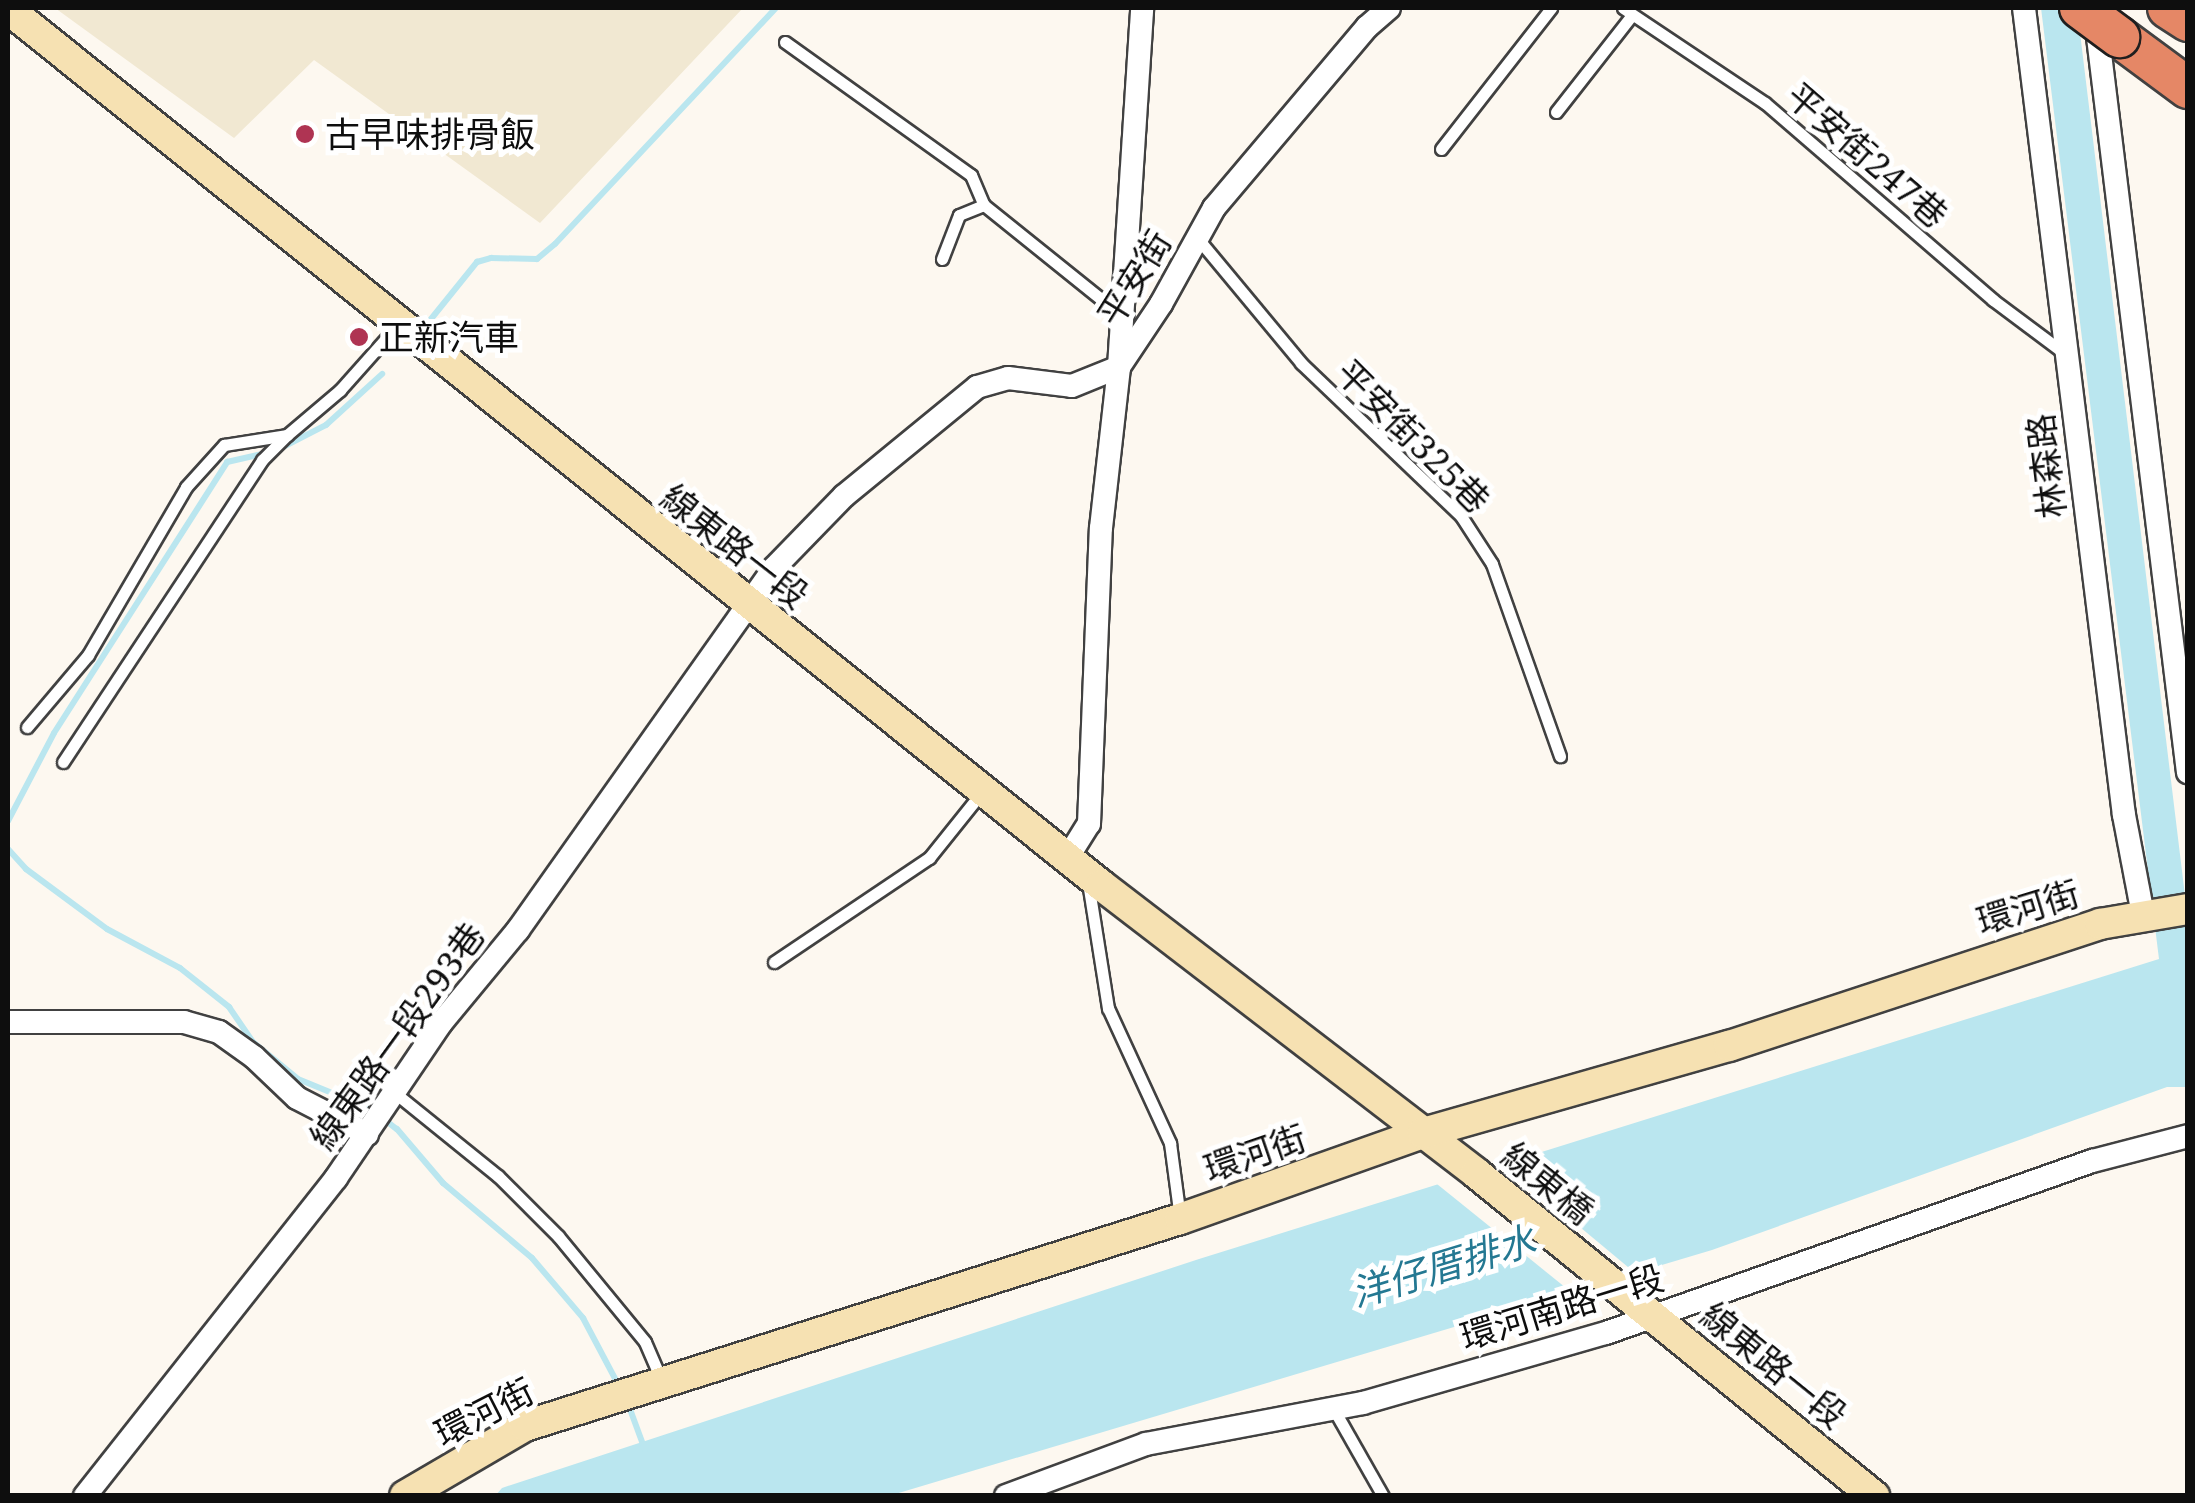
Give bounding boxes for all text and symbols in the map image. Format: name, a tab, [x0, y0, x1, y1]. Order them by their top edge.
street label: 平安街247巷	[1778, 74, 1956, 236]
place label: 古早味排骨飯	[325, 113, 535, 155]
marker: 古早味排骨飯	[294, 123, 316, 145]
street label: 平安街	[1088, 222, 1180, 334]
place label: 正新汽車	[379, 316, 519, 358]
marker: 正新汽車	[348, 326, 370, 348]
street label: 平安街325巷	[1328, 351, 1498, 521]
street label: 林森路	[2019, 411, 2073, 521]
street label: 線東路一段	[653, 476, 817, 616]
street label: 環河街	[1972, 872, 2084, 942]
street label: 線東路一段293巷	[301, 915, 493, 1157]
street label: 環河街	[1199, 1116, 1311, 1190]
street label: 線東橋	[1494, 1134, 1602, 1232]
water label: 洋仔厝排水	[1345, 1216, 1541, 1316]
street label: 環河南路一段	[1455, 1256, 1669, 1358]
street label: 線東路一段	[1693, 1294, 1855, 1436]
street label: 環河街	[428, 1369, 540, 1455]

